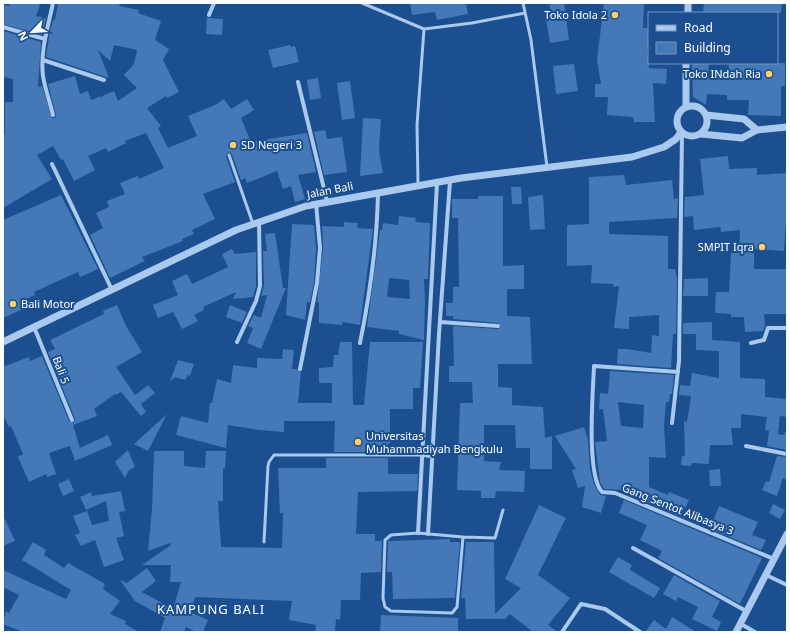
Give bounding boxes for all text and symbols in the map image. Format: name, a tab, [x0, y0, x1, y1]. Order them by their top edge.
place label: Toko Idola 2	[544, 7, 607, 22]
marker: Toko Idola 2	[610, 10, 620, 20]
north arrow	[12, 12, 52, 52]
legend	[648, 12, 778, 64]
text: Road	[684, 19, 713, 36]
text: N	[14, 29, 31, 44]
text: Building	[684, 39, 731, 56]
place label: Toko INdah Ria	[683, 66, 761, 81]
marker: Toko INdah Ria	[764, 69, 774, 79]
place label: SD Negeri 3	[241, 137, 302, 152]
marker: SD Negeri 3	[228, 140, 238, 150]
street label: Jalan Bali	[305, 178, 354, 202]
place label: SMPIT Iqra	[698, 239, 754, 254]
marker: SMPIT Iqra	[757, 242, 767, 252]
place label: Bali Motor	[21, 296, 75, 311]
marker: Bali Motor	[8, 299, 18, 309]
street label: Bali 5	[50, 354, 73, 386]
place label: Universitas Muhammadiyah Bengkulu	[366, 428, 503, 456]
marker: Universitas Muhammadiyah Bengkulu	[353, 437, 363, 447]
street label: Gang Sentot Alibasya 3	[620, 479, 736, 538]
district label: KAMPUNG BALI	[157, 600, 265, 618]

